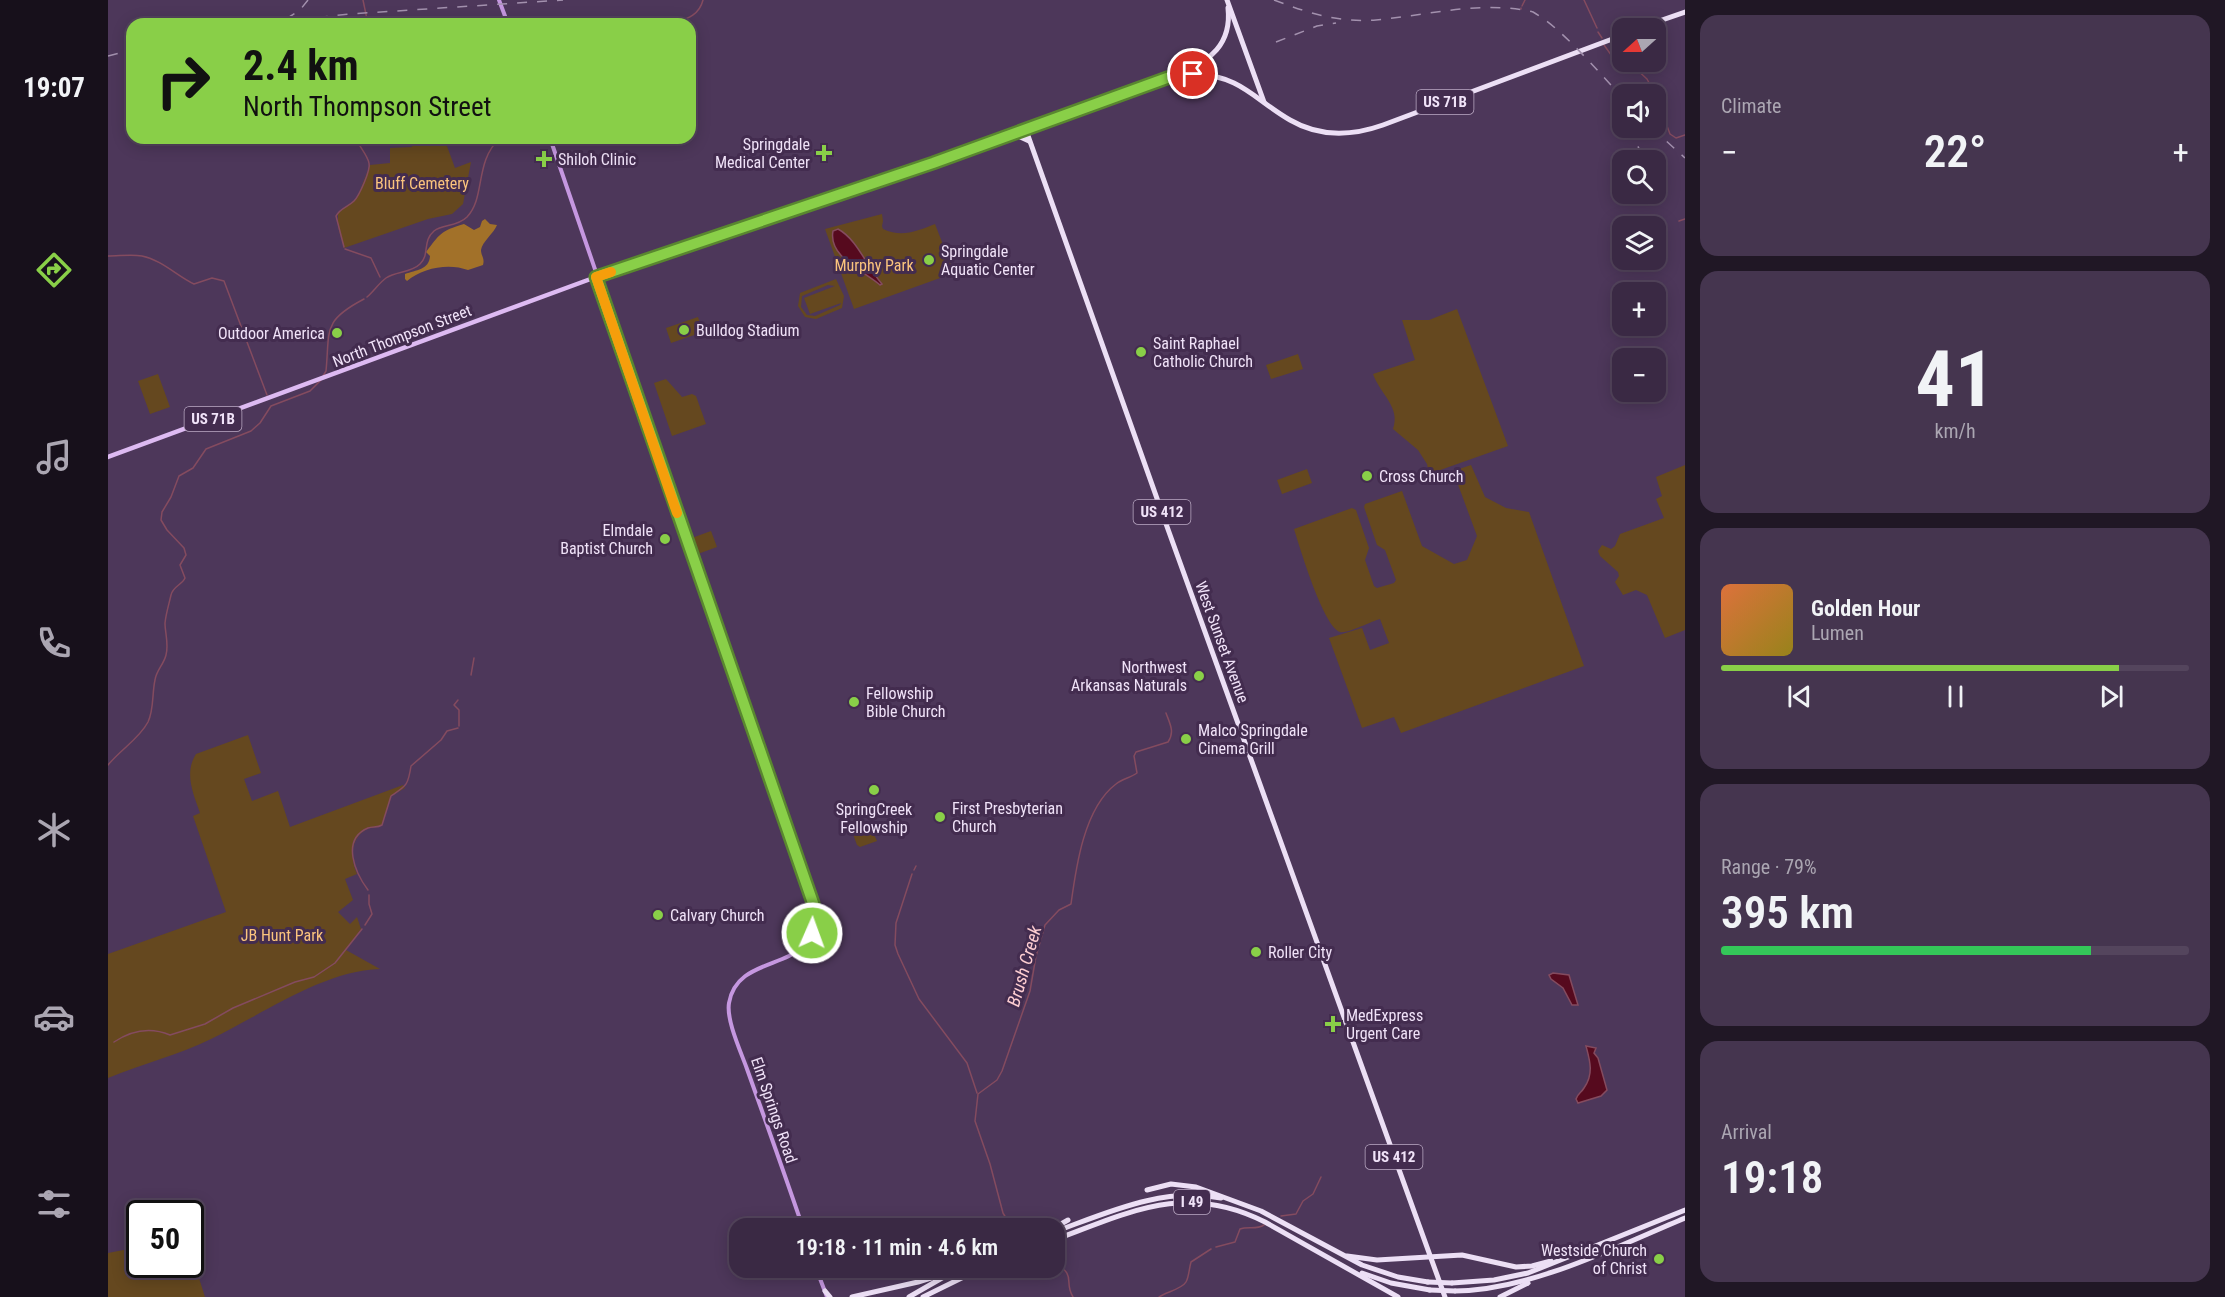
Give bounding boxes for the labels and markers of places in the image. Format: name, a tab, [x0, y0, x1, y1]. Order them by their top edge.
pin	[1167, 48, 1218, 99]
place label: Springdale Medical Center	[715, 135, 810, 172]
marker: Springdale Medical Center	[815, 144, 833, 162]
marker: Shiloh Clinic	[535, 150, 553, 168]
place label: Shiloh Clinic	[558, 150, 636, 169]
place label: Springdale Aquatic Center	[941, 242, 1035, 279]
marker: Springdale Aquatic Center	[922, 253, 936, 267]
place label: Bulldog Stadium	[696, 321, 799, 340]
marker: Bulldog Stadium	[677, 323, 691, 337]
place label: Outdoor America	[218, 324, 325, 343]
marker: Outdoor America	[330, 326, 344, 340]
place label: Saint Raphael Catholic Church	[1153, 334, 1253, 371]
marker: Saint Raphael Catholic Church	[1134, 345, 1148, 359]
place label: Cross Church	[1379, 467, 1463, 486]
marker: Cross Church	[1360, 469, 1374, 483]
place label: Elmdale Baptist Church	[560, 521, 653, 558]
marker: Elmdale Baptist Church	[658, 532, 672, 546]
place label: Northwest Arkansas Naturals	[1071, 658, 1187, 695]
marker: Northwest Arkansas Naturals	[1192, 669, 1206, 683]
place label: Fellowship Bible Church	[866, 684, 946, 721]
marker: Fellowship Bible Church	[847, 695, 861, 709]
place label: Malco Springdale Cinema Grill	[1198, 721, 1308, 758]
marker: Malco Springdale Cinema Grill	[1179, 732, 1193, 746]
marker: SpringCreek Fellowship	[867, 783, 881, 797]
place label: First Presbyterian Church	[952, 799, 1063, 836]
place label: SpringCreek Fellowship	[836, 800, 913, 837]
marker: First Presbyterian Church	[933, 810, 947, 824]
place label: Calvary Church	[670, 906, 765, 925]
marker: Calvary Church	[651, 908, 665, 922]
place label: Roller City	[1268, 943, 1332, 962]
marker: Roller City	[1249, 945, 1263, 959]
place label: MedExpress Urgent Care	[1346, 1006, 1423, 1043]
marker: MedExpress Urgent Care	[1324, 1015, 1342, 1033]
place label: Westside Church of Christ	[1541, 1241, 1647, 1278]
marker: Westside Church of Christ	[1652, 1252, 1666, 1266]

